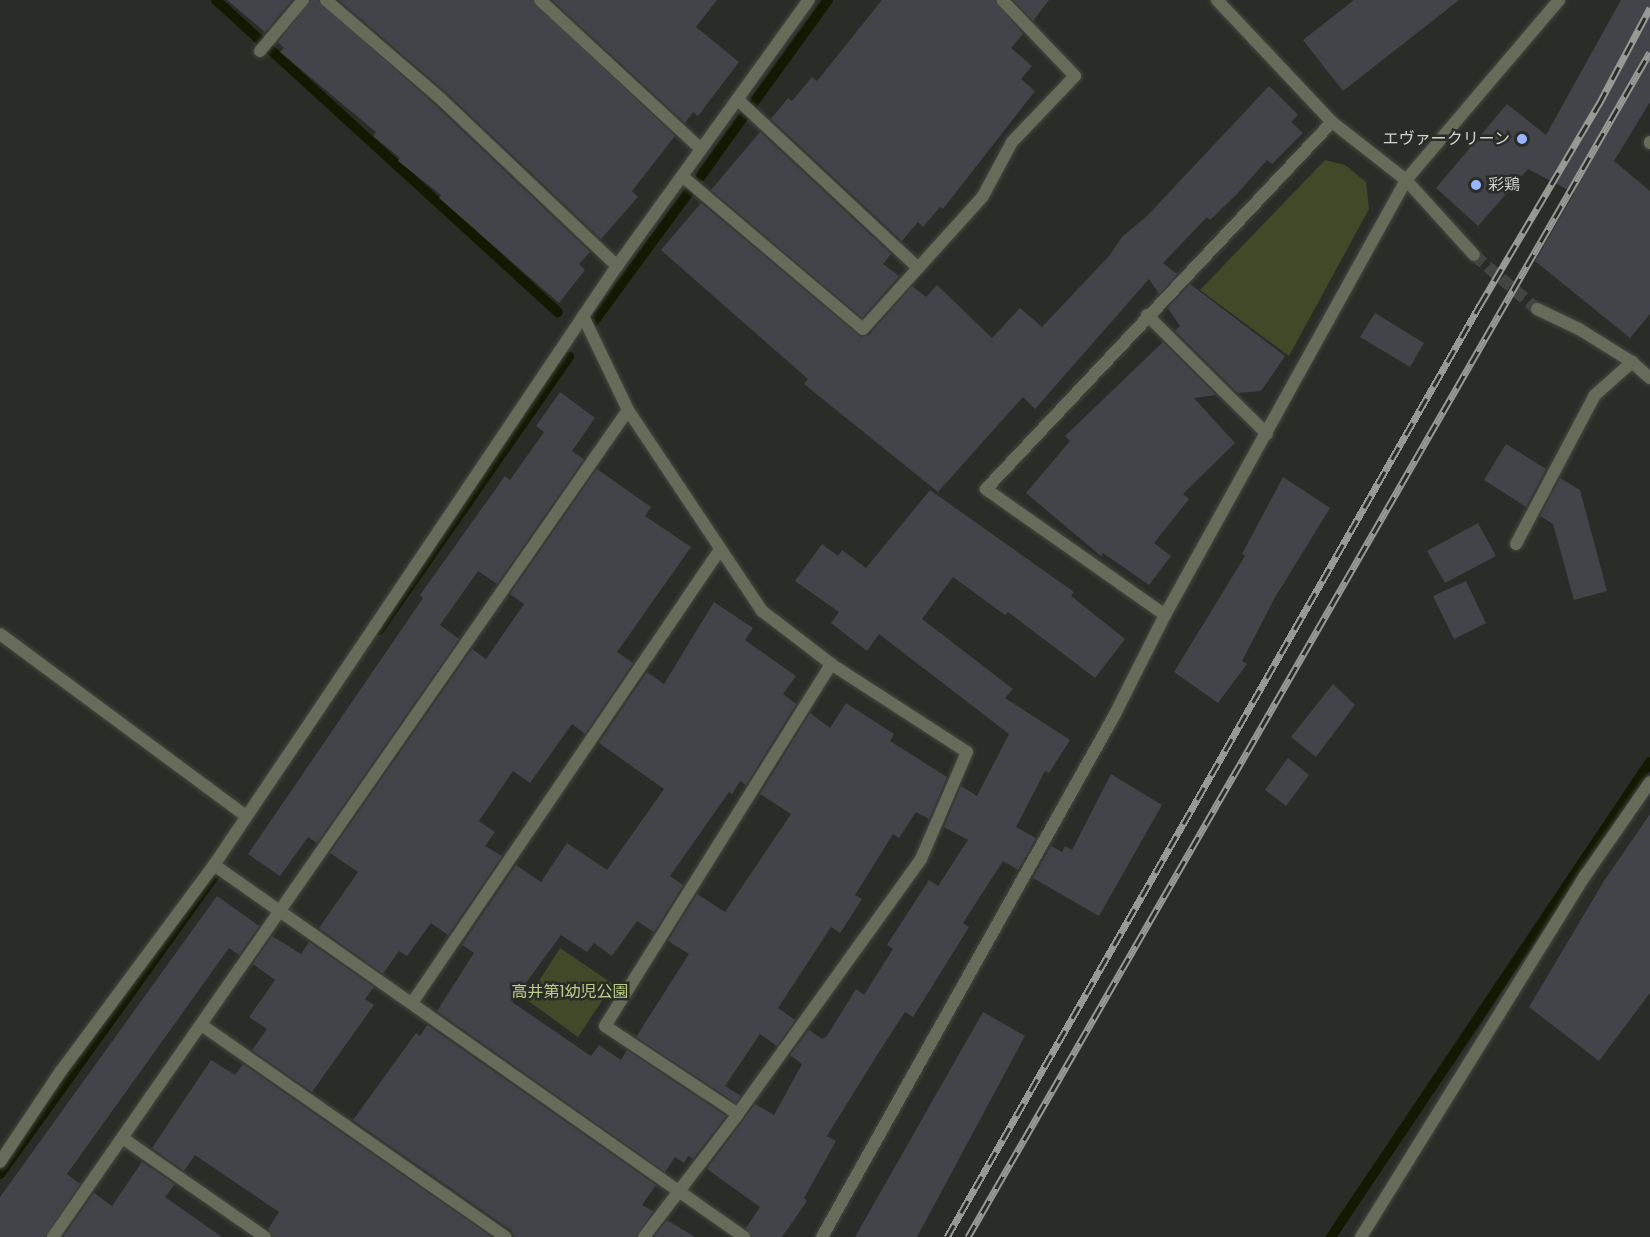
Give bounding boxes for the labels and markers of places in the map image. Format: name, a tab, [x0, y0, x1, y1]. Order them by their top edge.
place label: エヴァークリーン	[1382, 129, 1510, 149]
marker: エヴァークリーン	[1515, 132, 1529, 146]
place label: 彩鶏	[1488, 175, 1520, 195]
marker: 彩鶏	[1469, 178, 1483, 192]

